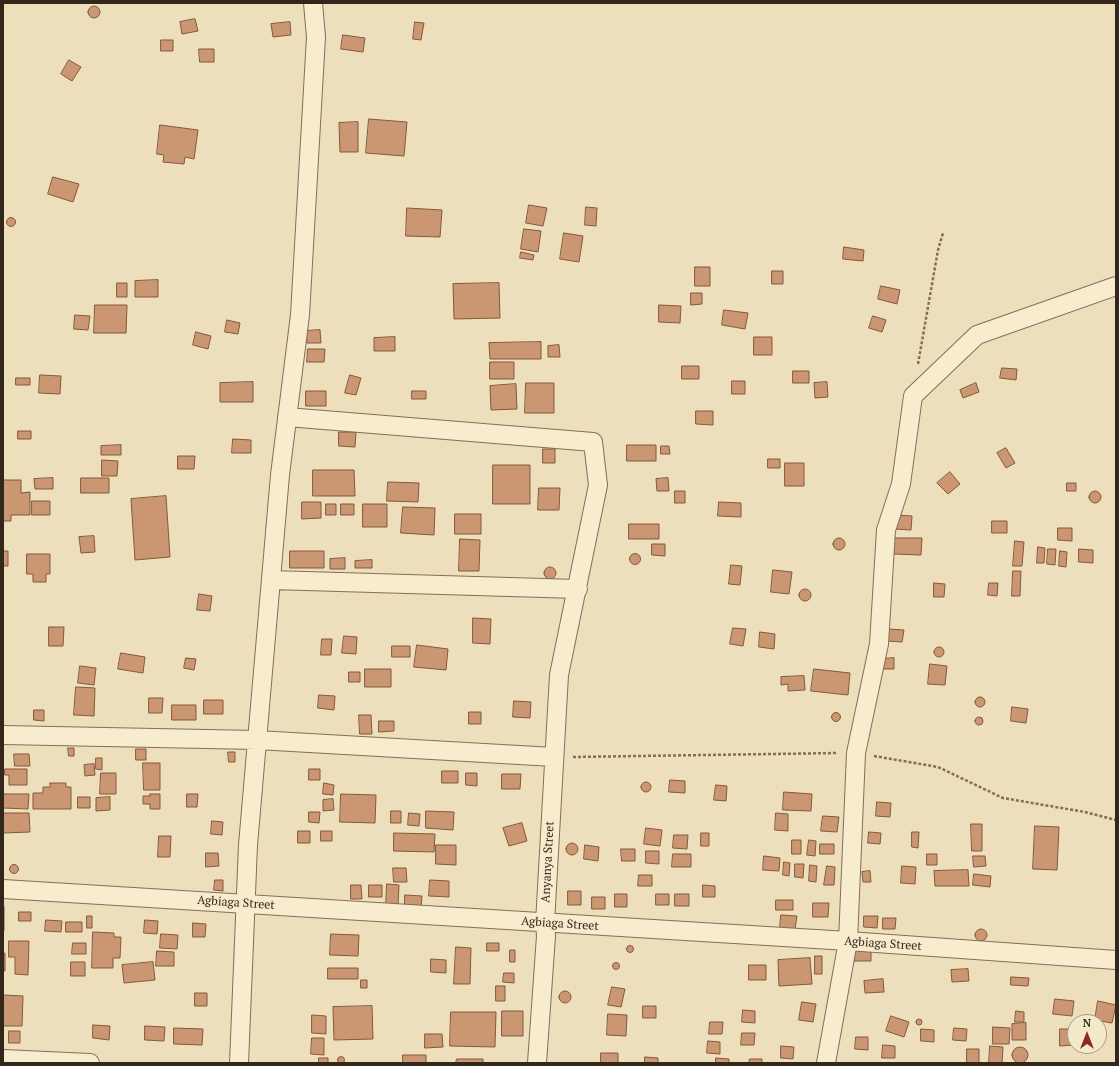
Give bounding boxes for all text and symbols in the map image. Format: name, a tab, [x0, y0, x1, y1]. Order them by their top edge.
street label: Anyanya Street	[539, 821, 557, 903]
street label: Agbiaga Street	[197, 893, 275, 913]
street label: Agbiaga Street	[521, 914, 599, 934]
street label: Agbiaga Street	[844, 934, 922, 954]
north arrow	[1067, 1014, 1107, 1054]
text: N	[1083, 1016, 1091, 1030]

